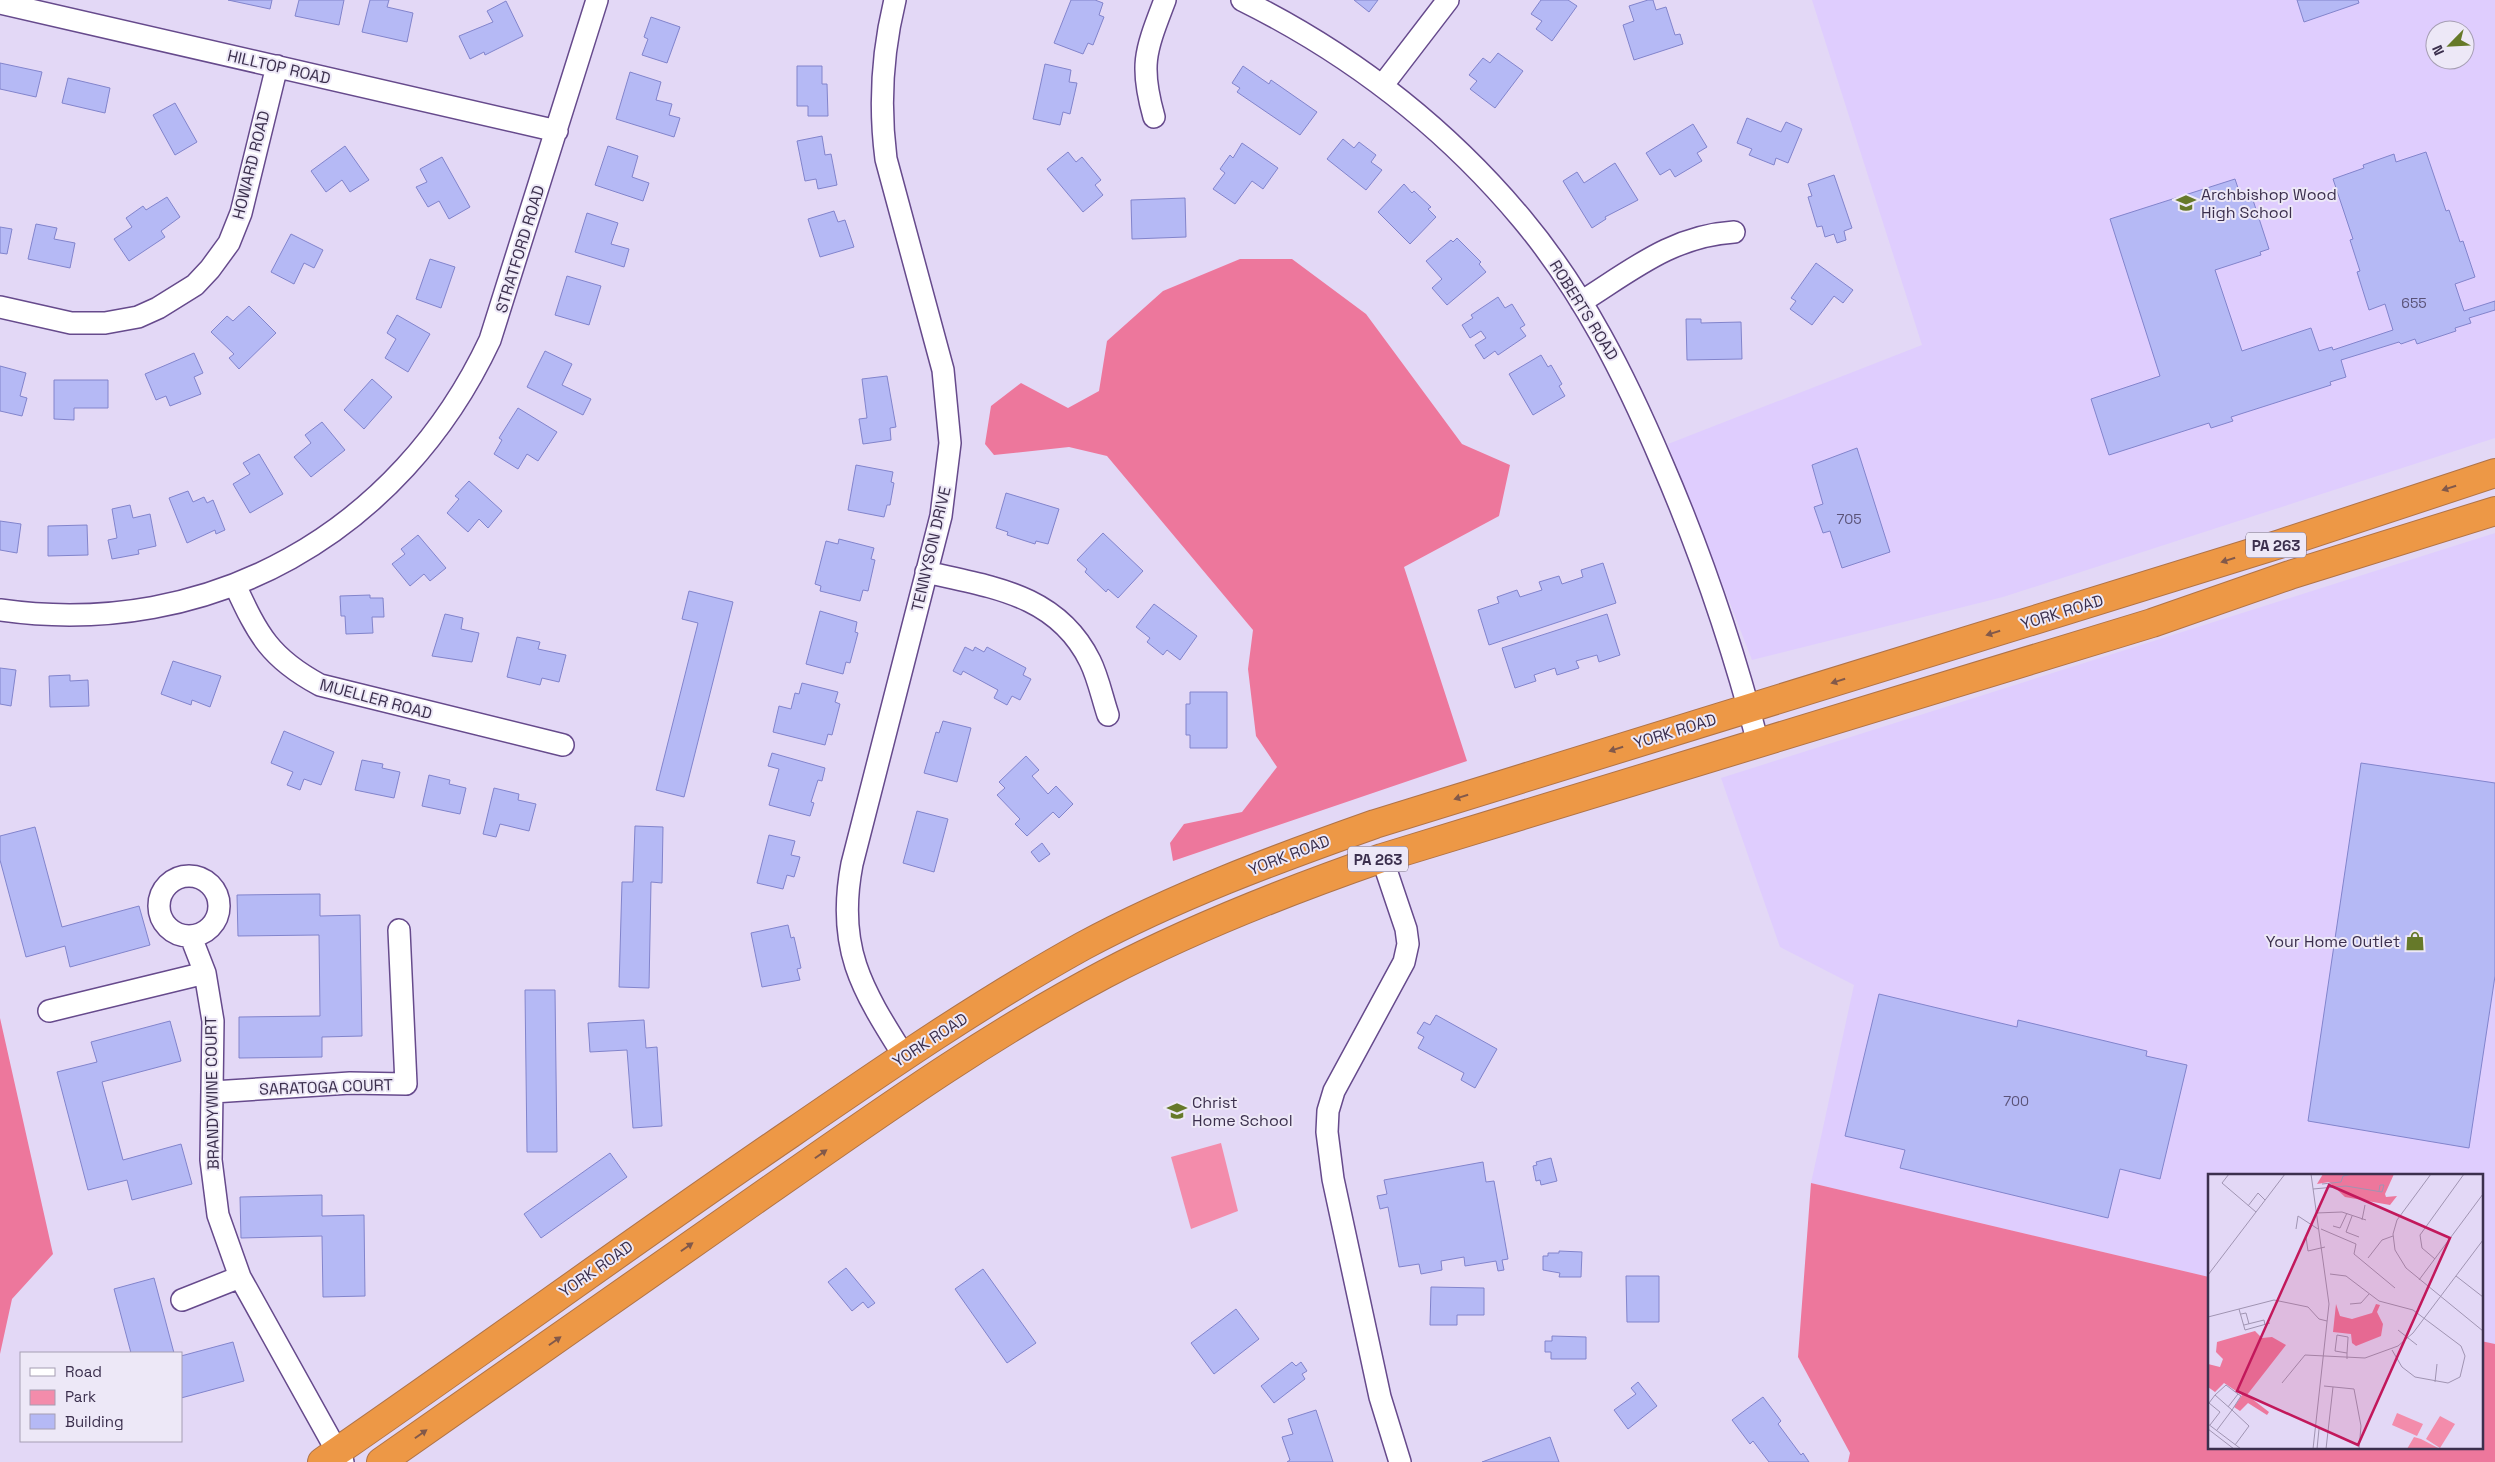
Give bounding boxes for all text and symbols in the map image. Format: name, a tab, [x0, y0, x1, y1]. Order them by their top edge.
north arrow	[2425, 20, 2475, 70]
text: N	[2428, 42, 2448, 58]
street label: HILLTOP ROAD	[225, 45, 333, 89]
street label: HOWARD ROAD	[227, 109, 275, 221]
street label: STRATFORD ROAD	[491, 183, 549, 315]
place label: Archbishop Wood High School	[2201, 184, 2337, 223]
school or university icon: Archbishop Wood High School	[2175, 192, 2197, 214]
street label: ROBERTS ROAD	[1545, 256, 1623, 364]
house number: 655	[2401, 294, 2427, 312]
street label: TENNYSON DRIVE	[906, 484, 956, 614]
one-way arrow	[2441, 485, 2456, 492]
house number: 705	[1836, 510, 1862, 528]
road number: PA 263	[2246, 532, 2306, 558]
one-way arrow	[2220, 557, 2235, 565]
street label: YORK ROAD	[2018, 589, 2106, 635]
one-way arrow	[1986, 629, 2001, 637]
street label: MUELLER ROAD	[317, 674, 435, 724]
one-way arrow	[1830, 677, 1845, 685]
street label: YORK ROAD	[1631, 708, 1719, 754]
one-way arrow	[1608, 746, 1623, 754]
one-way arrow	[1453, 794, 1468, 802]
street label: YORK ROAD	[1245, 830, 1333, 880]
road number: PA 263	[1348, 846, 1408, 872]
shop icon: Your Home Outlet	[2404, 930, 2426, 952]
place label: Your Home Outlet	[2266, 931, 2400, 952]
street label: YORK ROAD	[888, 1008, 972, 1072]
street label: BRANDYWINE COURT	[200, 1016, 224, 1170]
street label: SARATOGA COURT	[259, 1074, 393, 1100]
place label: Christ Home School	[1192, 1092, 1293, 1131]
house number: 700	[2003, 1092, 2029, 1110]
school or university icon: Christ Home School	[1166, 1100, 1188, 1122]
one-way arrow	[814, 1149, 827, 1159]
inset map	[2208, 1174, 2482, 1450]
street label: YORK ROAD	[555, 1236, 637, 1302]
one-way arrow	[681, 1242, 694, 1252]
one-way arrow	[548, 1336, 561, 1346]
legend	[20, 1352, 182, 1442]
text: Road	[65, 1362, 102, 1381]
text: Park	[65, 1387, 96, 1406]
text: Building	[65, 1412, 124, 1431]
one-way arrow	[415, 1429, 428, 1439]

